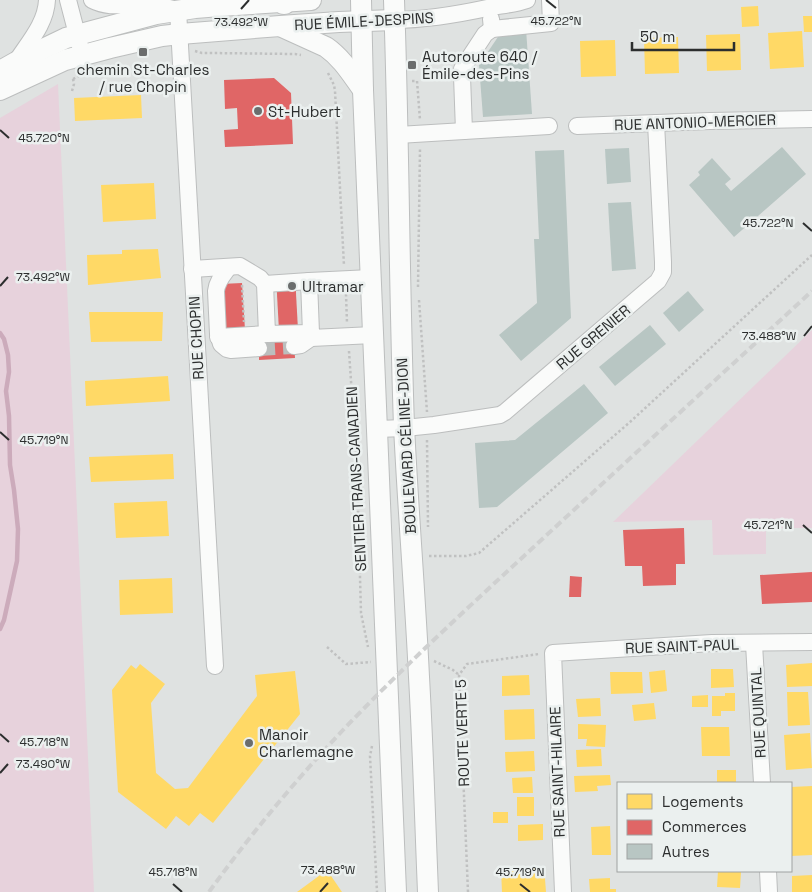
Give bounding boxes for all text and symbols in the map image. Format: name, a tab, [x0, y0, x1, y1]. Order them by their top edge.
street label: RUE ÉMILE-DESPINS	[294, 8, 434, 34]
text: 45.722°N	[531, 13, 581, 29]
text: 73.492°W	[214, 14, 269, 30]
scale bar	[632, 20, 734, 52]
text: 50 m	[640, 27, 675, 46]
marker: chemin St-Charles / rue Chopin	[137, 46, 149, 58]
place label: Autoroute 640 / Émile-des-Pins	[422, 47, 538, 83]
marker: Autoroute 640 / Émile-des-Pins	[406, 59, 418, 71]
place label: chemin St-Charles / rue Chopin	[77, 60, 210, 96]
place label: St-Hubert	[268, 102, 341, 121]
marker: St-Hubert	[252, 105, 264, 117]
street label: RUE ANTONIO-MERCIER	[614, 110, 776, 134]
text: 45.720°N	[18, 130, 70, 146]
text: 45.722°N	[743, 215, 793, 231]
text: 73.492°W	[16, 269, 71, 285]
place label: Ultramar	[302, 277, 364, 296]
marker: Ultramar	[286, 280, 298, 292]
street label: RUE CHOPIN	[184, 296, 208, 380]
street label: RUE GRENIER	[552, 300, 634, 374]
text: 73.488°W	[742, 328, 797, 344]
street label: BOULEVARD CÉLINE-DION	[392, 357, 420, 535]
street label: SENTIER TRANS-CANADIEN	[342, 386, 370, 572]
text: 45.719°N	[20, 432, 68, 448]
text: 45.721°N	[744, 517, 792, 533]
street label: RUE SAINT-PAUL	[625, 635, 739, 657]
street label: RUE QUINTAL	[746, 667, 770, 759]
street label: ROUTE VERTE 5	[451, 679, 473, 787]
street label: RUE SAINT-HILAIRE	[545, 706, 569, 838]
place label: Manoir Charlemagne	[259, 725, 354, 761]
text: 45.718°N	[20, 734, 68, 750]
marker: Manoir Charlemagne	[243, 737, 255, 749]
text: 73.490°W	[16, 756, 71, 772]
legend	[617, 782, 792, 872]
text: Logements	[662, 792, 744, 811]
text: Commerces	[662, 817, 747, 836]
text: Autres	[662, 842, 710, 861]
text: 73.488°W	[301, 862, 356, 878]
text: 45.718°N	[149, 864, 197, 880]
text: 45.719°N	[496, 864, 544, 880]

